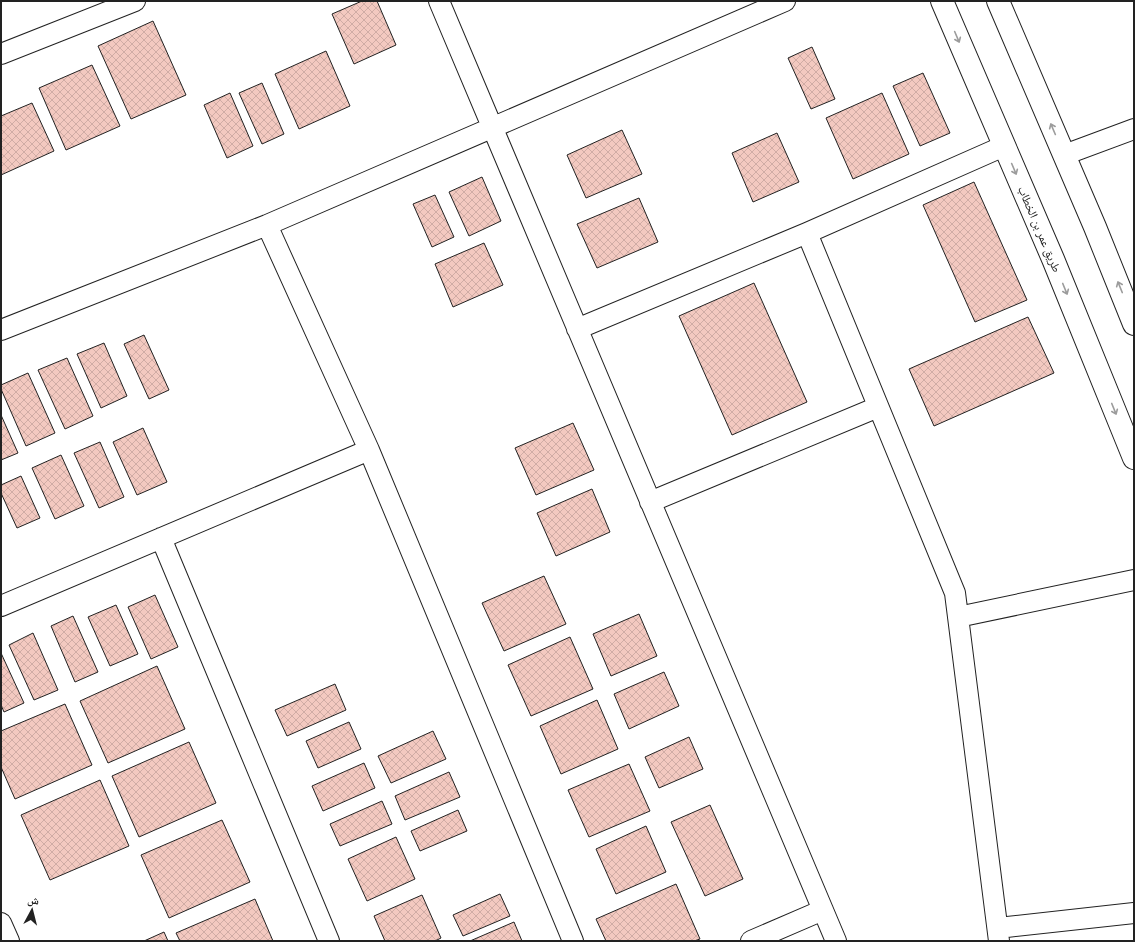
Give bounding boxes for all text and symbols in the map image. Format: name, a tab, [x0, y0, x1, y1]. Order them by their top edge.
one-way arrow	[954, 30, 962, 42]
one-way arrow	[1049, 123, 1056, 135]
one-way arrow	[1011, 163, 1018, 175]
street label: طريق عمر بن الخطاب	[1015, 183, 1065, 275]
one-way arrow	[1062, 282, 1070, 294]
one-way arrow	[1115, 282, 1123, 294]
one-way arrow	[1111, 403, 1119, 415]
north arrow	[12, 890, 52, 930]
text: ش	[26, 892, 40, 909]

